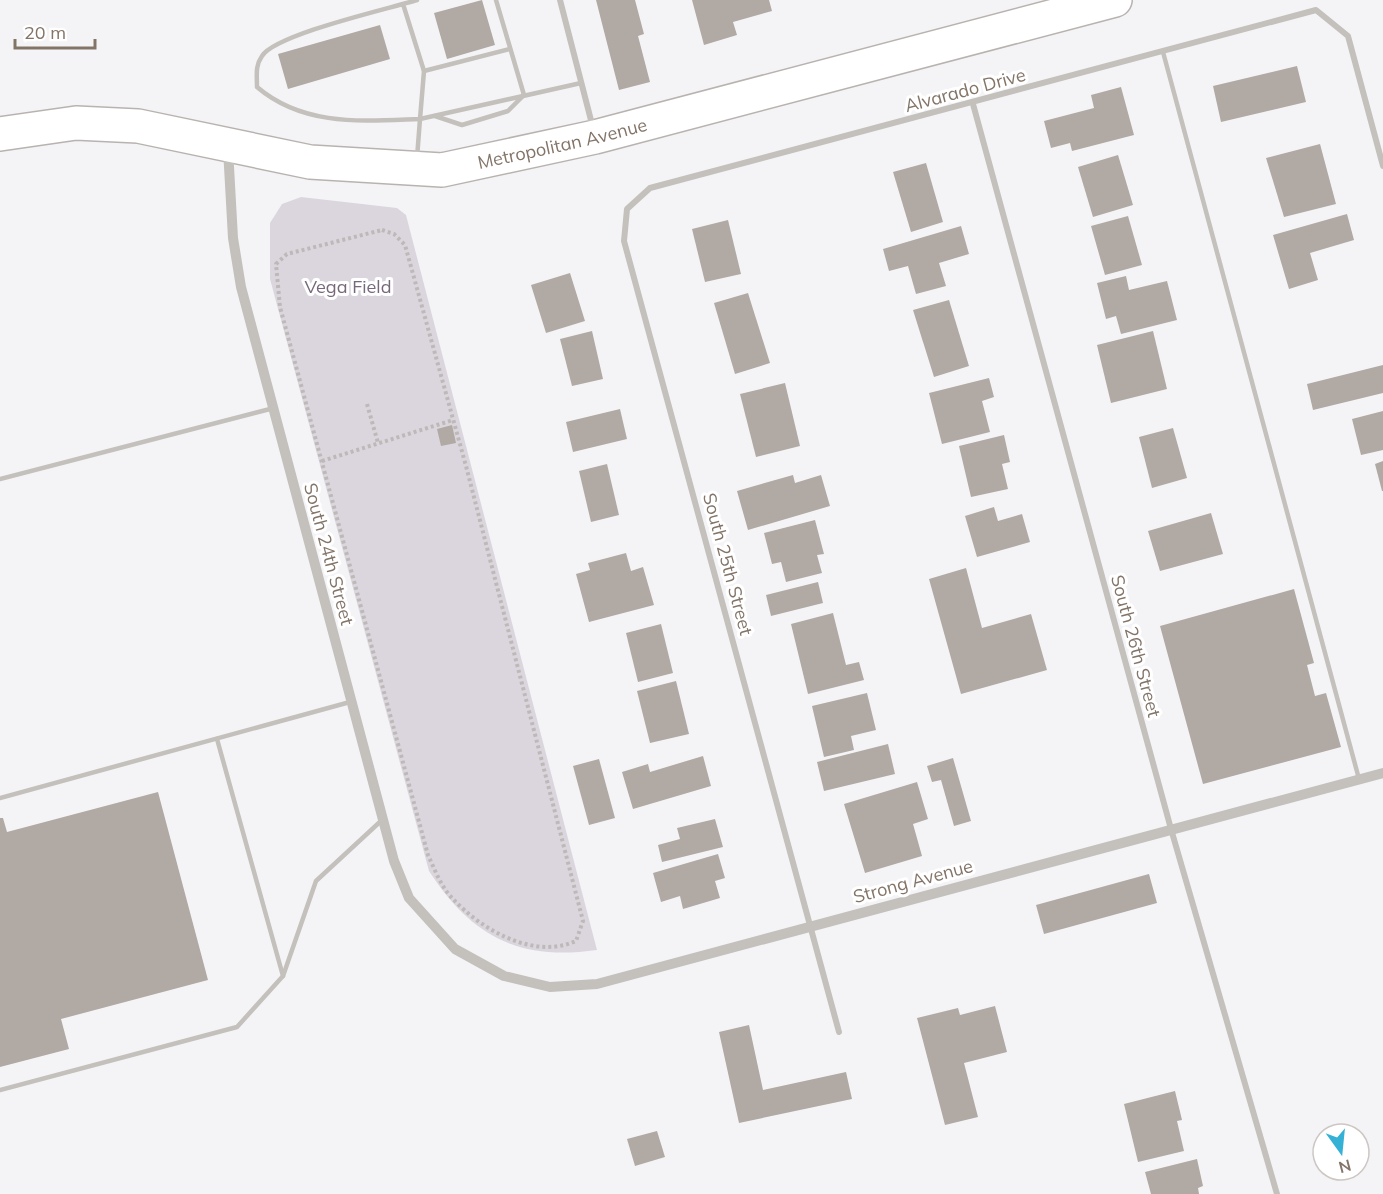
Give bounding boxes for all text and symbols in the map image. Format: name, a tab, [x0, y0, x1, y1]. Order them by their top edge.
scale bar	[15, 12, 94, 50]
text: 20 m	[24, 21, 66, 44]
street label: Alvarado Drive	[902, 63, 1028, 117]
street label: Metropolitan Avenue	[475, 112, 649, 174]
park label: Vega Field	[305, 275, 391, 298]
street label: South 24th Street	[299, 480, 359, 628]
street label: South 25th Street	[698, 490, 758, 638]
street label: South 26th Street	[1106, 572, 1166, 720]
street label: Strong Avenue	[851, 854, 975, 908]
north arrow	[1311, 1122, 1371, 1182]
text: N	[1336, 1155, 1353, 1178]

